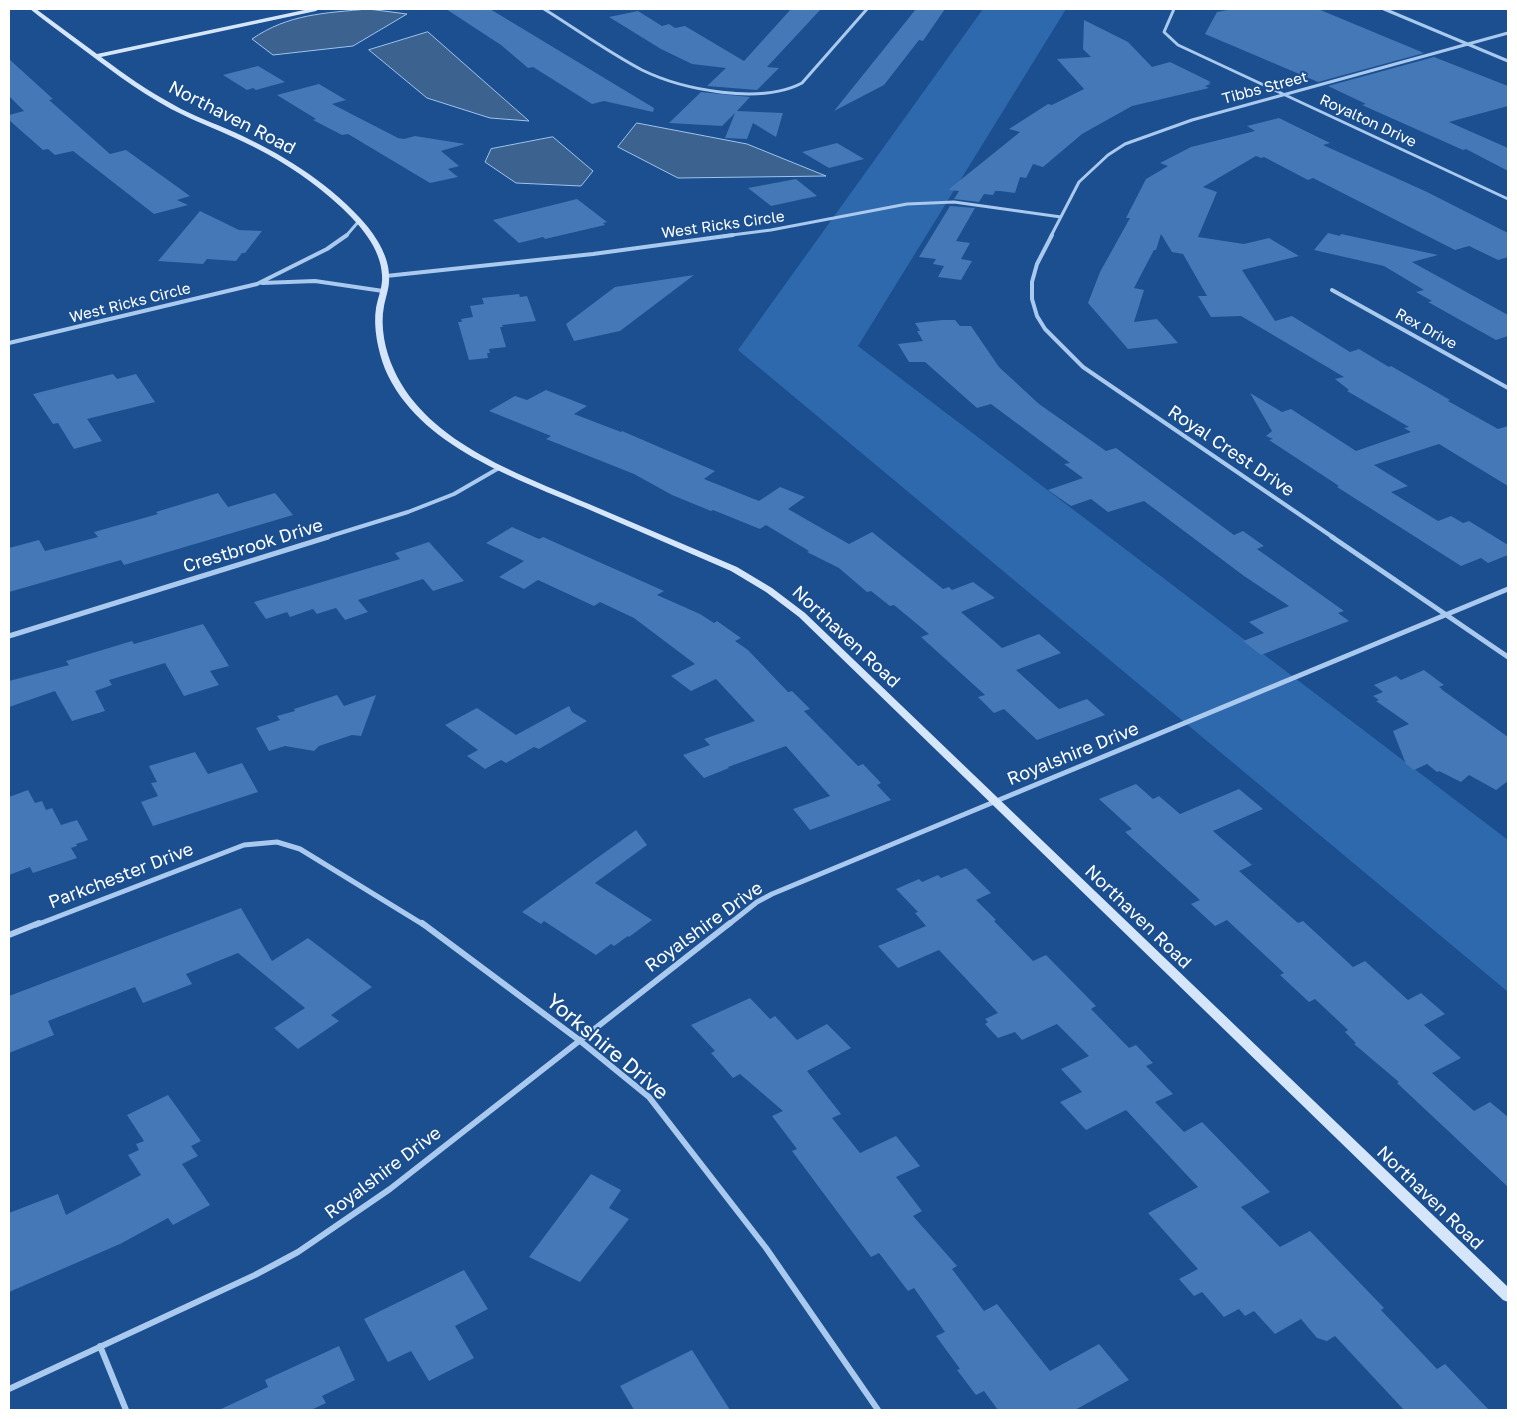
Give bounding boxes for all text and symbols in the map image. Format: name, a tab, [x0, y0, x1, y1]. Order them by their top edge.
street label: Tibbs Street	[1220, 68, 1310, 108]
street label: Northaven Road	[165, 77, 299, 159]
street label: Royalton Drive	[1317, 91, 1419, 151]
street label: West Ricks Circle	[660, 207, 786, 243]
street label: West Ricks Circle	[68, 279, 192, 327]
street label: Rex Drive	[1392, 305, 1460, 353]
street label: Royal Crest Drive	[1164, 401, 1298, 501]
street label: Crestbrook Drive	[180, 514, 326, 578]
street label: Northaven Road	[788, 581, 904, 693]
street label: Royalshire Drive	[1004, 718, 1142, 790]
street label: Parkchester Drive	[46, 838, 196, 914]
street label: Northaven Road	[1080, 861, 1196, 973]
street label: Royalshire Drive	[641, 877, 767, 977]
street label: Yorkshire Drive	[541, 989, 673, 1105]
street label: Royalshire Drive	[321, 1122, 445, 1224]
street label: Northaven Road	[1372, 1142, 1488, 1254]

